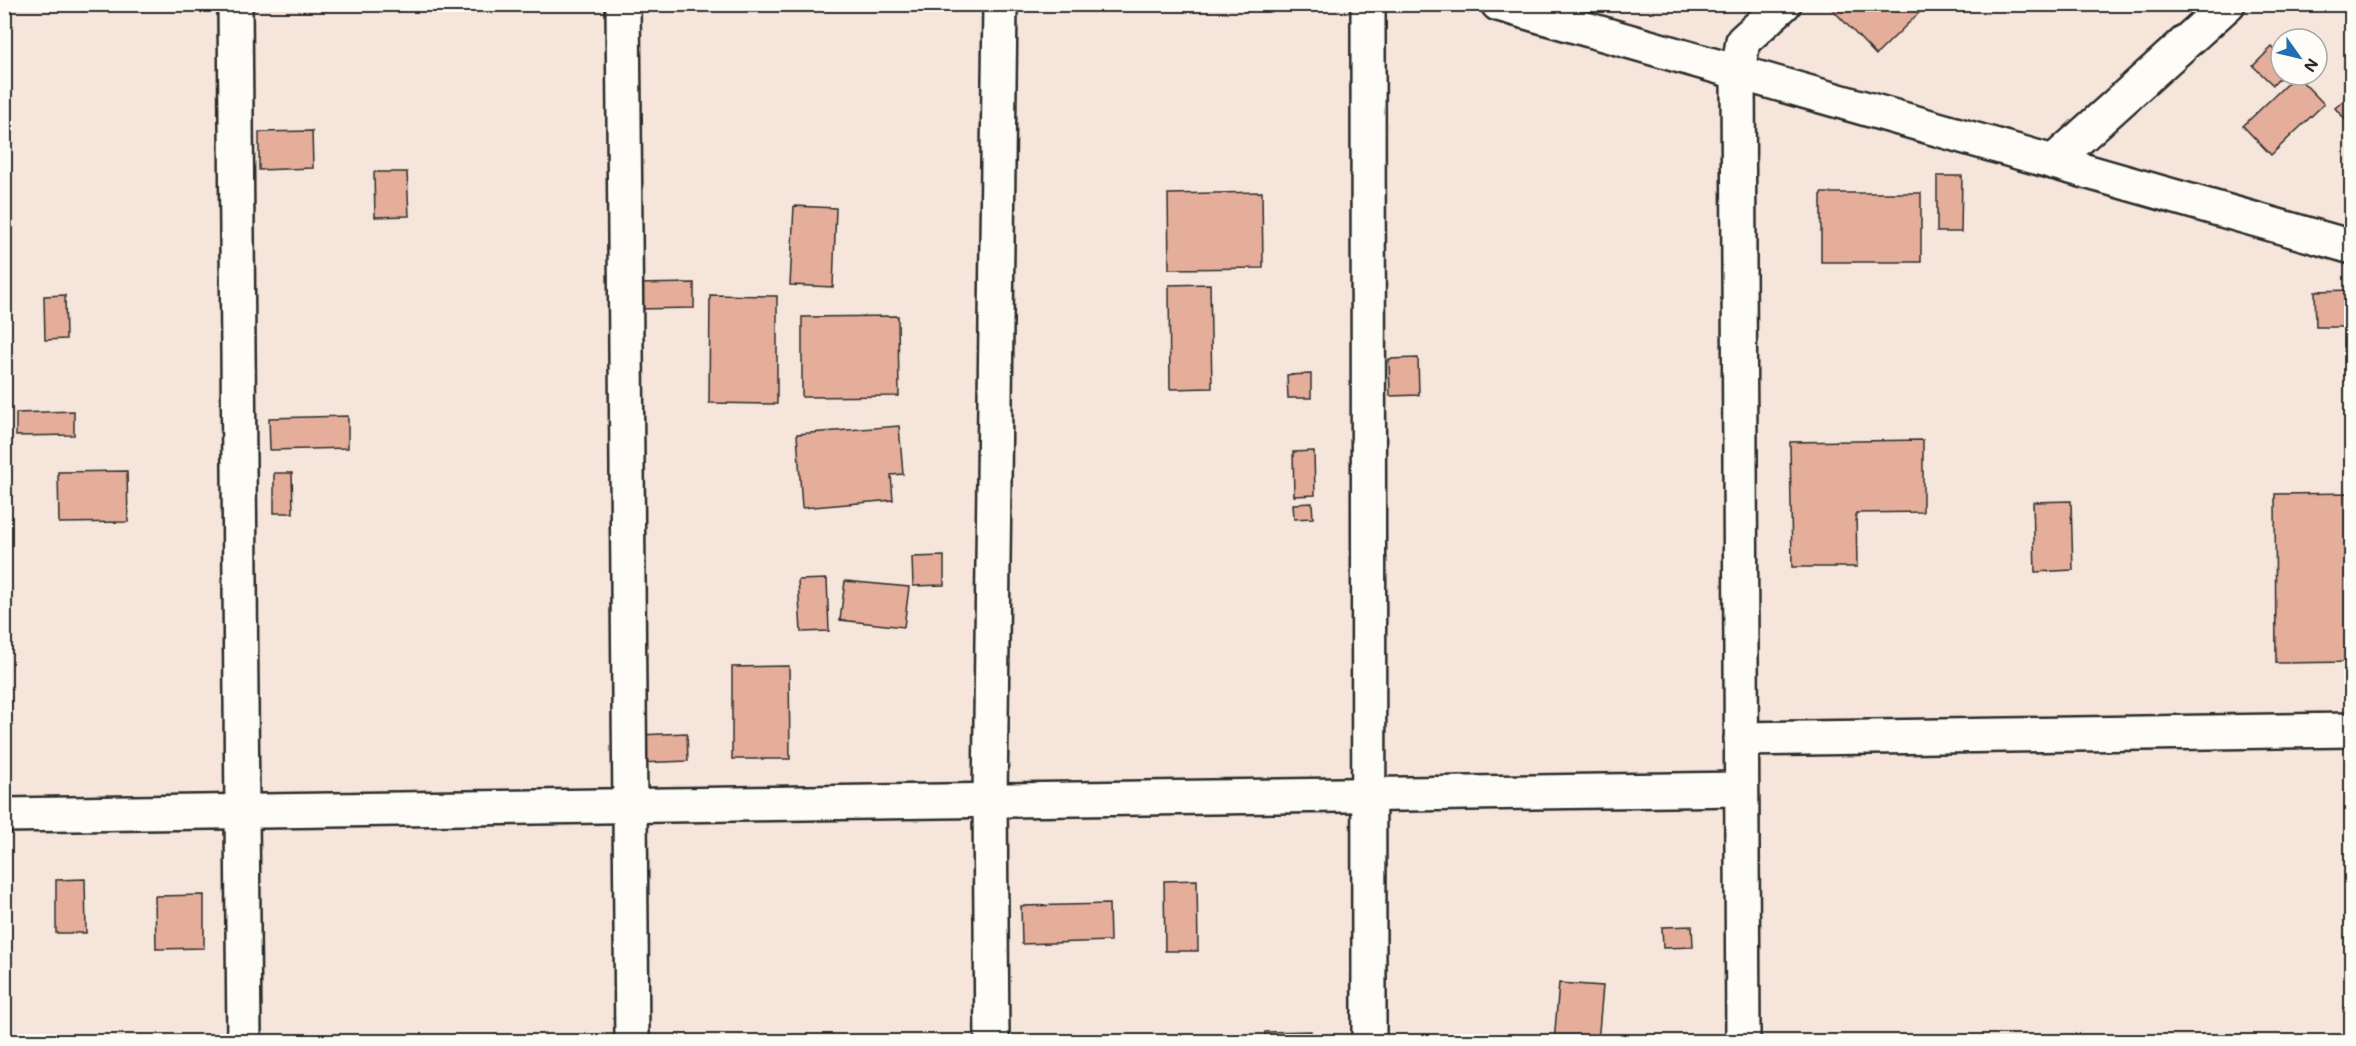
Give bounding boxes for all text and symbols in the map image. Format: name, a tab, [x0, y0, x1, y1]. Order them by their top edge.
north arrow	[2269, 27, 2329, 87]
text: N	[2300, 55, 2324, 77]

